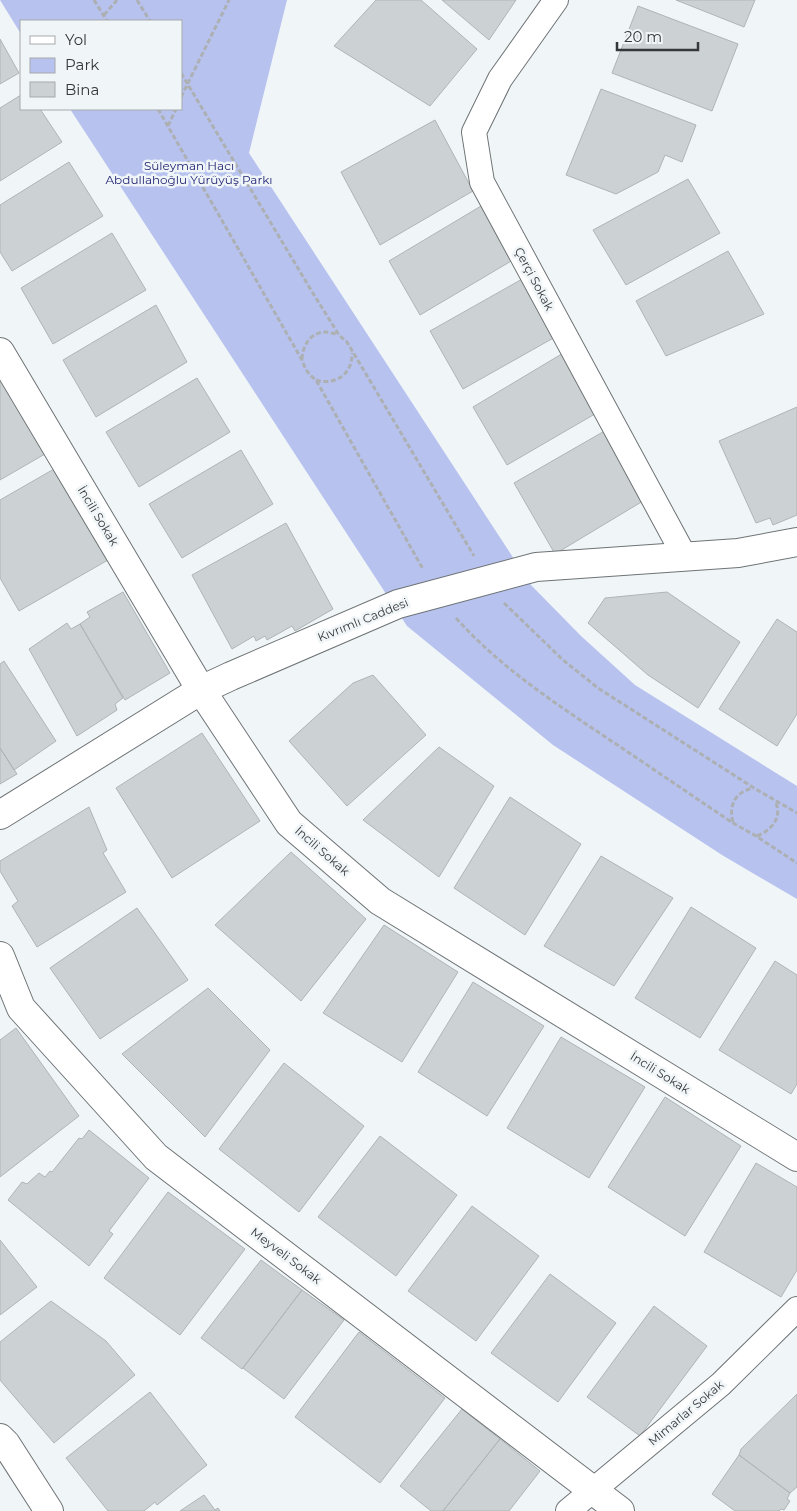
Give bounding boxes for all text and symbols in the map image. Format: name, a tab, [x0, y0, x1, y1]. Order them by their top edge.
legend	[20, 20, 182, 110]
scale bar	[617, 20, 698, 52]
text: 20 m	[624, 27, 662, 46]
text: Yol	[65, 30, 87, 49]
text: Park	[65, 55, 99, 74]
text: Bina	[65, 80, 99, 99]
park label: Süleyman Hacı Abdullahoğlu Yürüyüş Parkı	[106, 158, 272, 187]
street label: Çerçi Sokak	[512, 245, 558, 314]
street label: İncili Sokak	[75, 483, 123, 549]
street label: Kıvrımlı Caddesi	[315, 595, 410, 645]
street label: İncili Sokak	[292, 823, 353, 879]
street label: İncili Sokak	[628, 1048, 694, 1097]
street label: Meyveli Sokak	[248, 1224, 325, 1287]
street label: Mimarlar Sokak	[645, 1376, 727, 1448]

